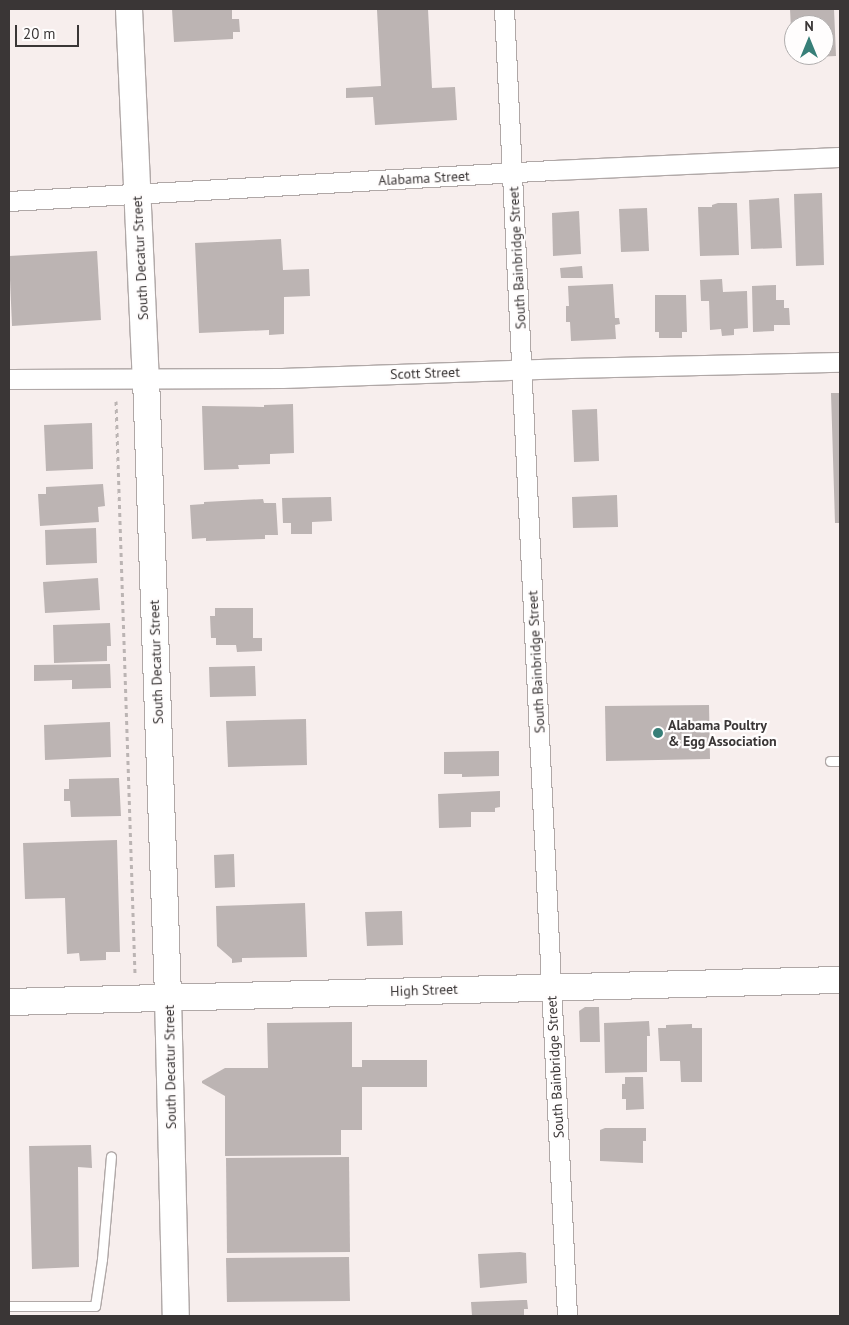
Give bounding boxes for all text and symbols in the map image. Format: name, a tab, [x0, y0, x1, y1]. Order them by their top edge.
scale bar	[18, 15, 81, 47]
north arrow	[784, 15, 834, 65]
text: N	[804, 17, 814, 35]
text: 20 m	[23, 24, 56, 43]
street label: Alabama Street	[378, 167, 470, 189]
street label: South Bainbridge Street	[505, 186, 529, 330]
street label: South Decatur Street	[128, 195, 152, 321]
street label: Scott Street	[390, 363, 460, 383]
street label: South Bainbridge Street	[524, 590, 548, 734]
street label: South Decatur Street	[145, 599, 167, 725]
place label: Alabama Poultry & Egg Association	[668, 717, 777, 750]
marker: Alabama Poultry & Egg Association	[652, 727, 664, 739]
street label: High Street	[390, 980, 458, 1000]
street label: South Bainbridge Street	[543, 995, 567, 1139]
street label: South Decatur Street	[161, 1005, 179, 1129]

